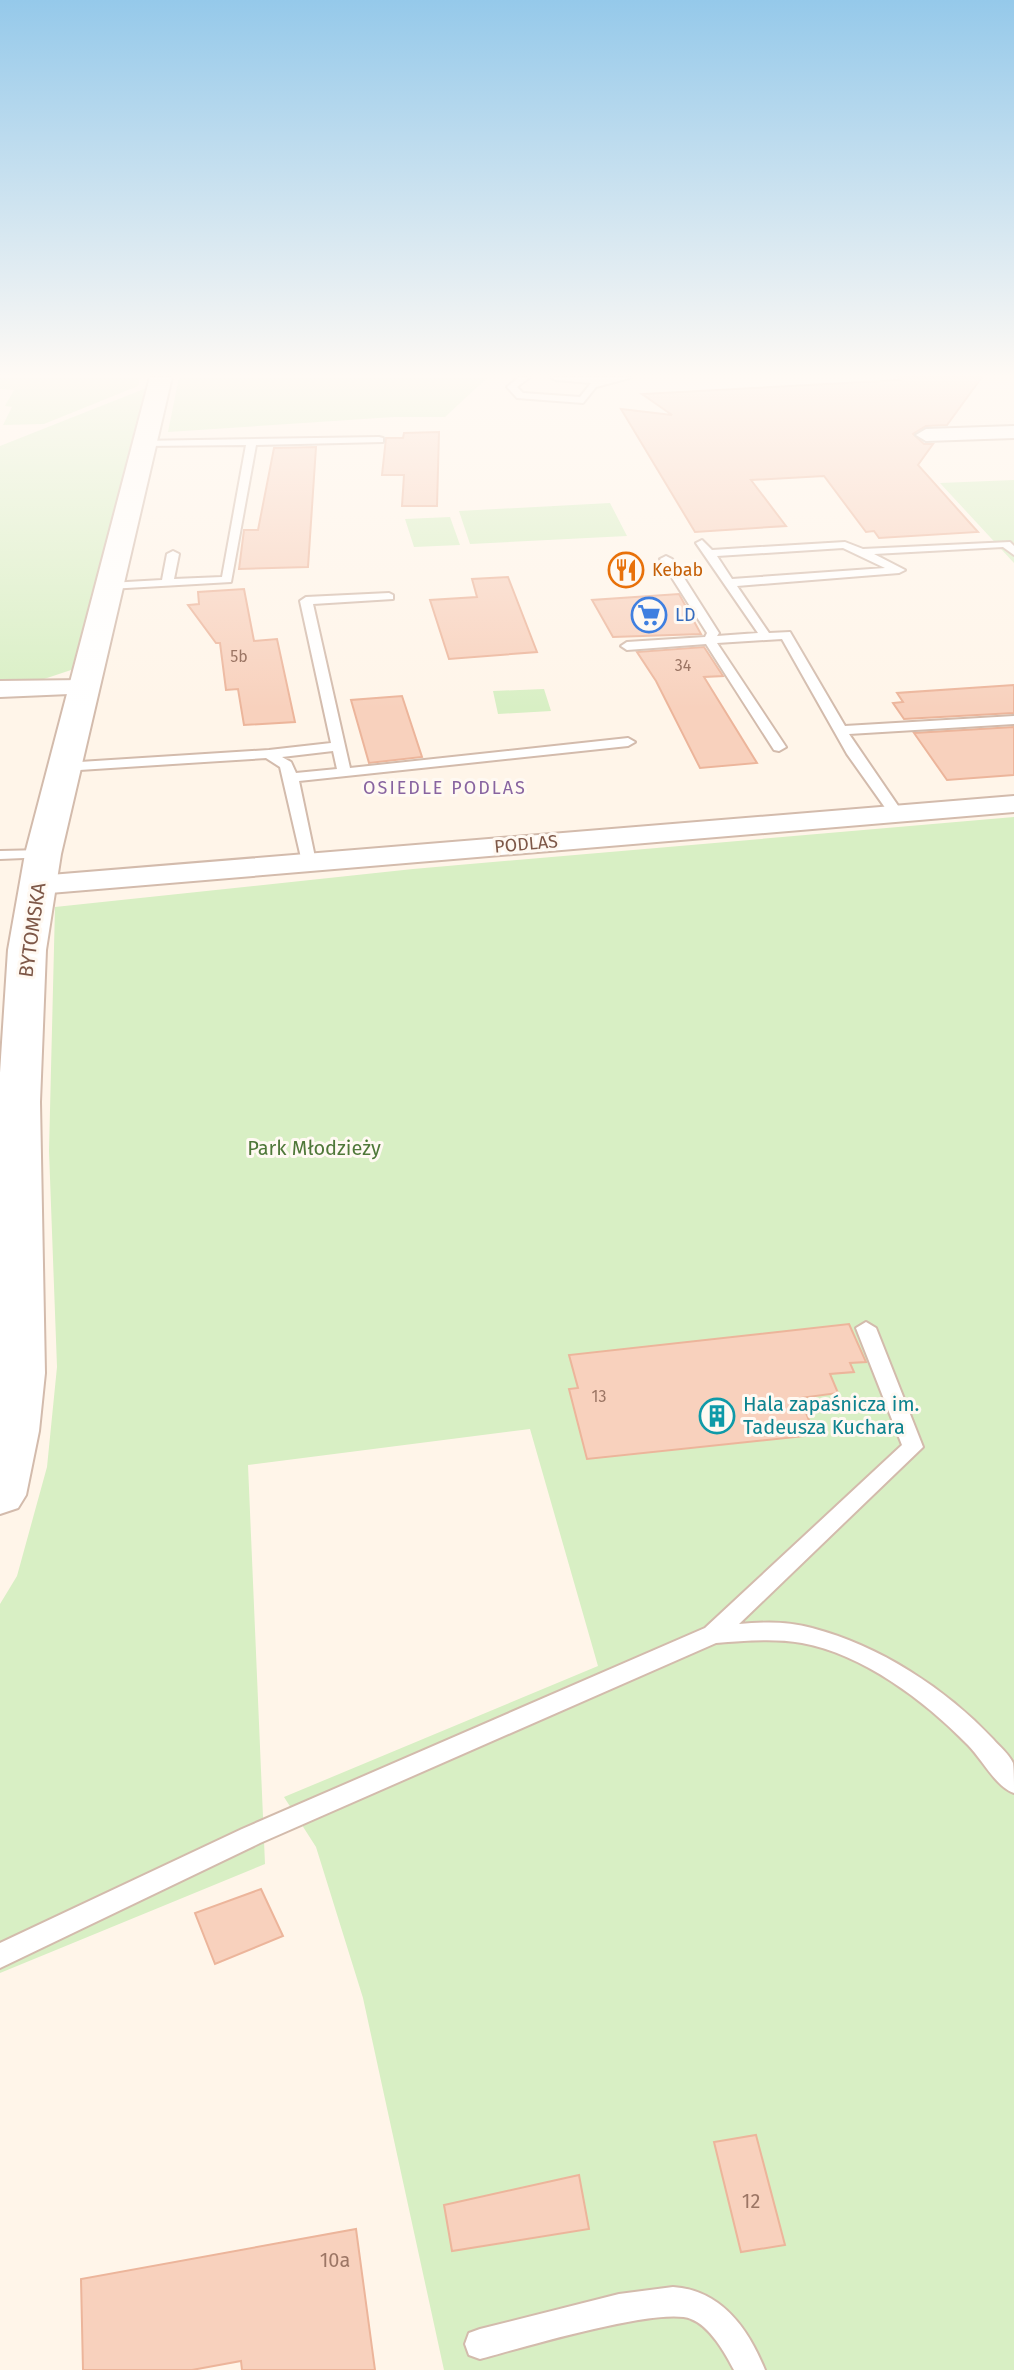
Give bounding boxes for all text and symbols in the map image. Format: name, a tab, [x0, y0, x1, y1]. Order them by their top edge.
restaurant icon: Kebab	[607, 551, 645, 589]
place label: Kebab	[652, 559, 703, 581]
supermarket icon: LD	[630, 596, 668, 634]
place label: LD	[675, 604, 696, 626]
house number: 5b	[230, 647, 248, 666]
house number: 34	[675, 656, 692, 675]
district label: OSIEDLE PODLAS	[363, 777, 527, 799]
street label: PODLAS	[493, 830, 559, 858]
street label: BYTOMSKA	[13, 881, 51, 979]
park label: Park Młodzieży	[247, 1136, 381, 1160]
house number: 13	[592, 1387, 606, 1406]
place label: Hala zapaśnicza im. Tadeusza Kuchara	[743, 1392, 919, 1439]
building icon: Hala zapaśnicza im. Tadeusza Kuchara	[698, 1397, 736, 1435]
house number: 12	[742, 2189, 760, 2213]
house number: 10a	[320, 2248, 350, 2272]

